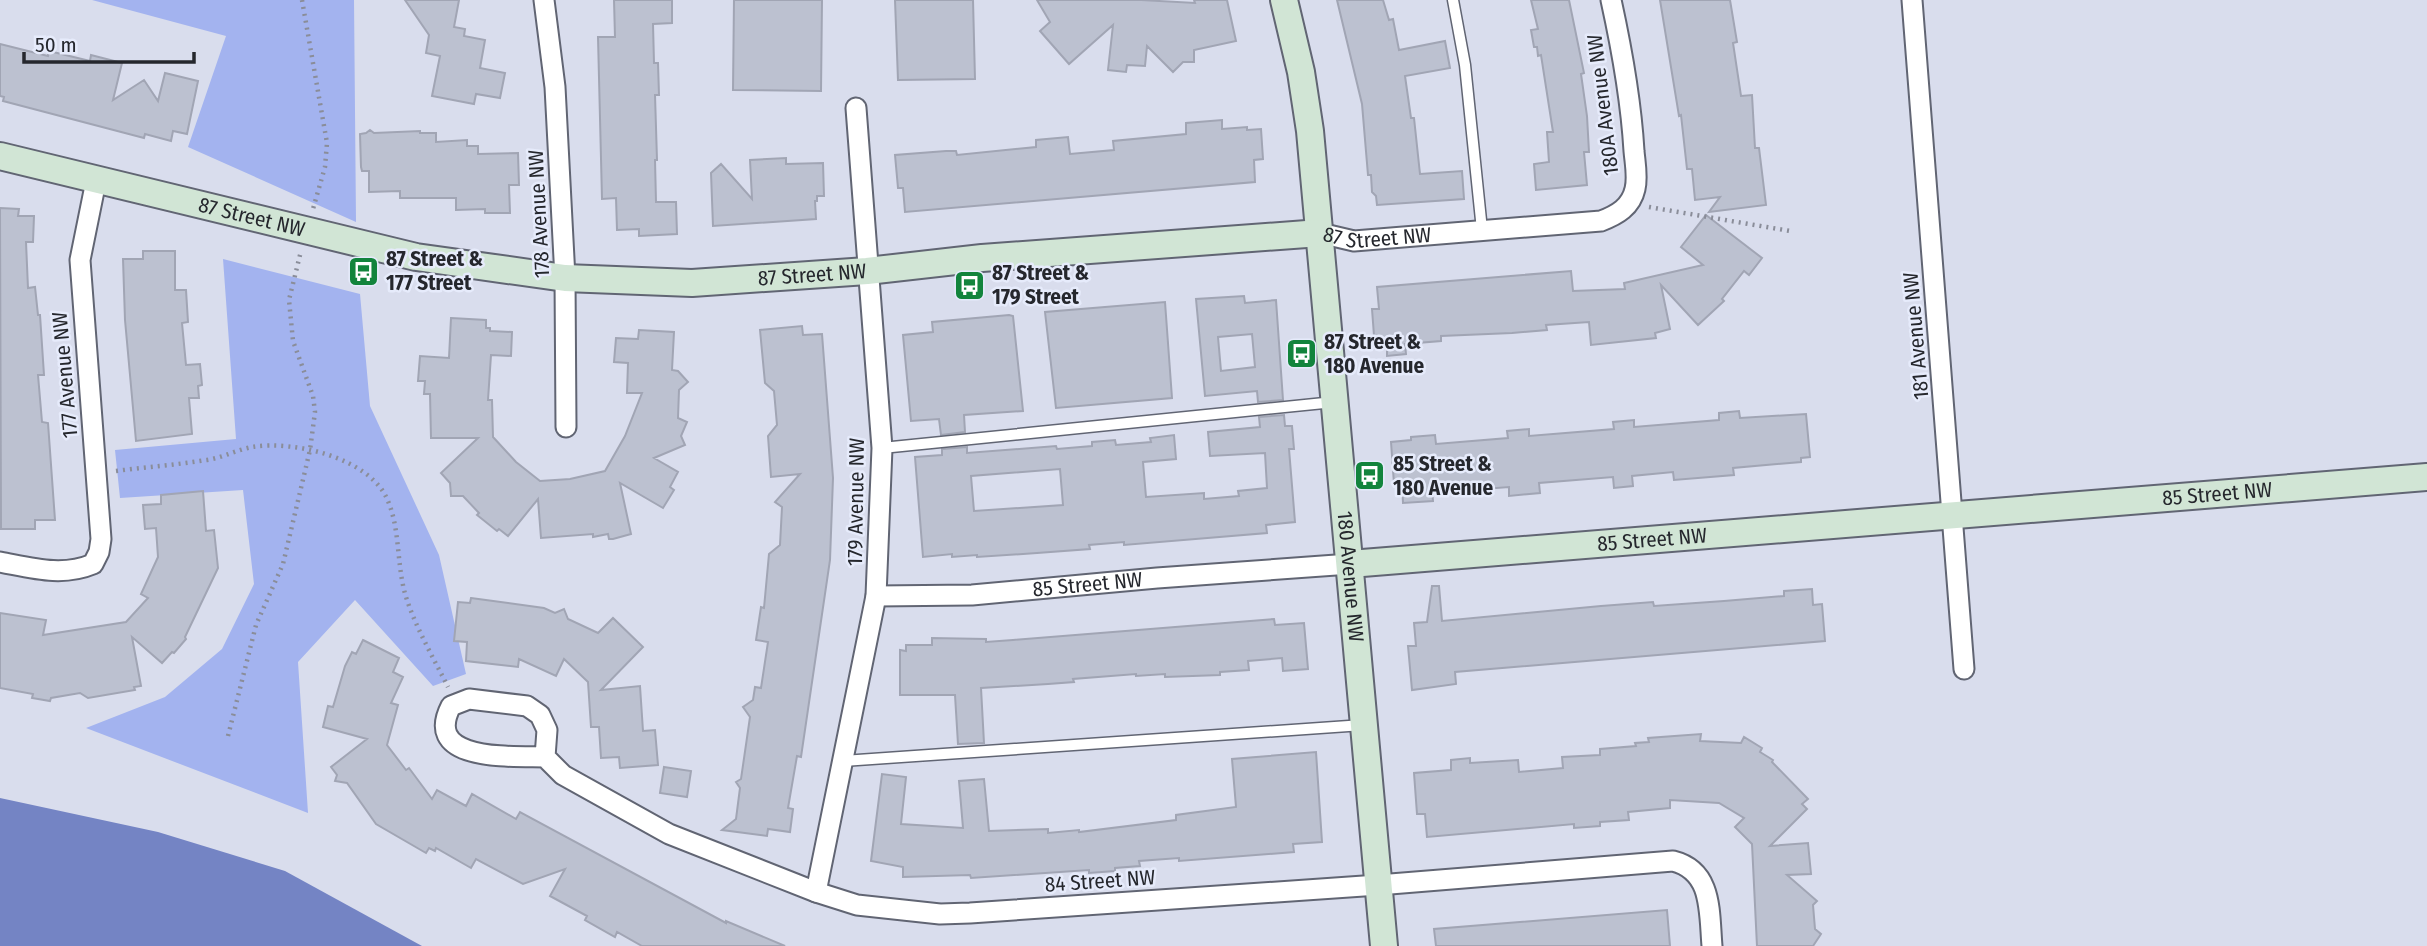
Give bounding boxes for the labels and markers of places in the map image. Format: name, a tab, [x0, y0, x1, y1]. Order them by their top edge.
place label: 87 Street & 177 Street	[386, 246, 484, 296]
bus stop icon: 87 Street & 177 Street	[346, 254, 380, 288]
place label: 87 Street & 179 Street	[992, 260, 1090, 310]
bus stop icon: 87 Street & 179 Street	[952, 268, 986, 302]
place label: 87 Street & 180 Avenue	[1324, 329, 1424, 379]
bus stop icon: 87 Street & 180 Avenue	[1284, 337, 1318, 371]
place label: 85 Street & 180 Avenue	[1393, 451, 1493, 501]
bus stop icon: 85 Street & 180 Avenue	[1353, 459, 1387, 493]

